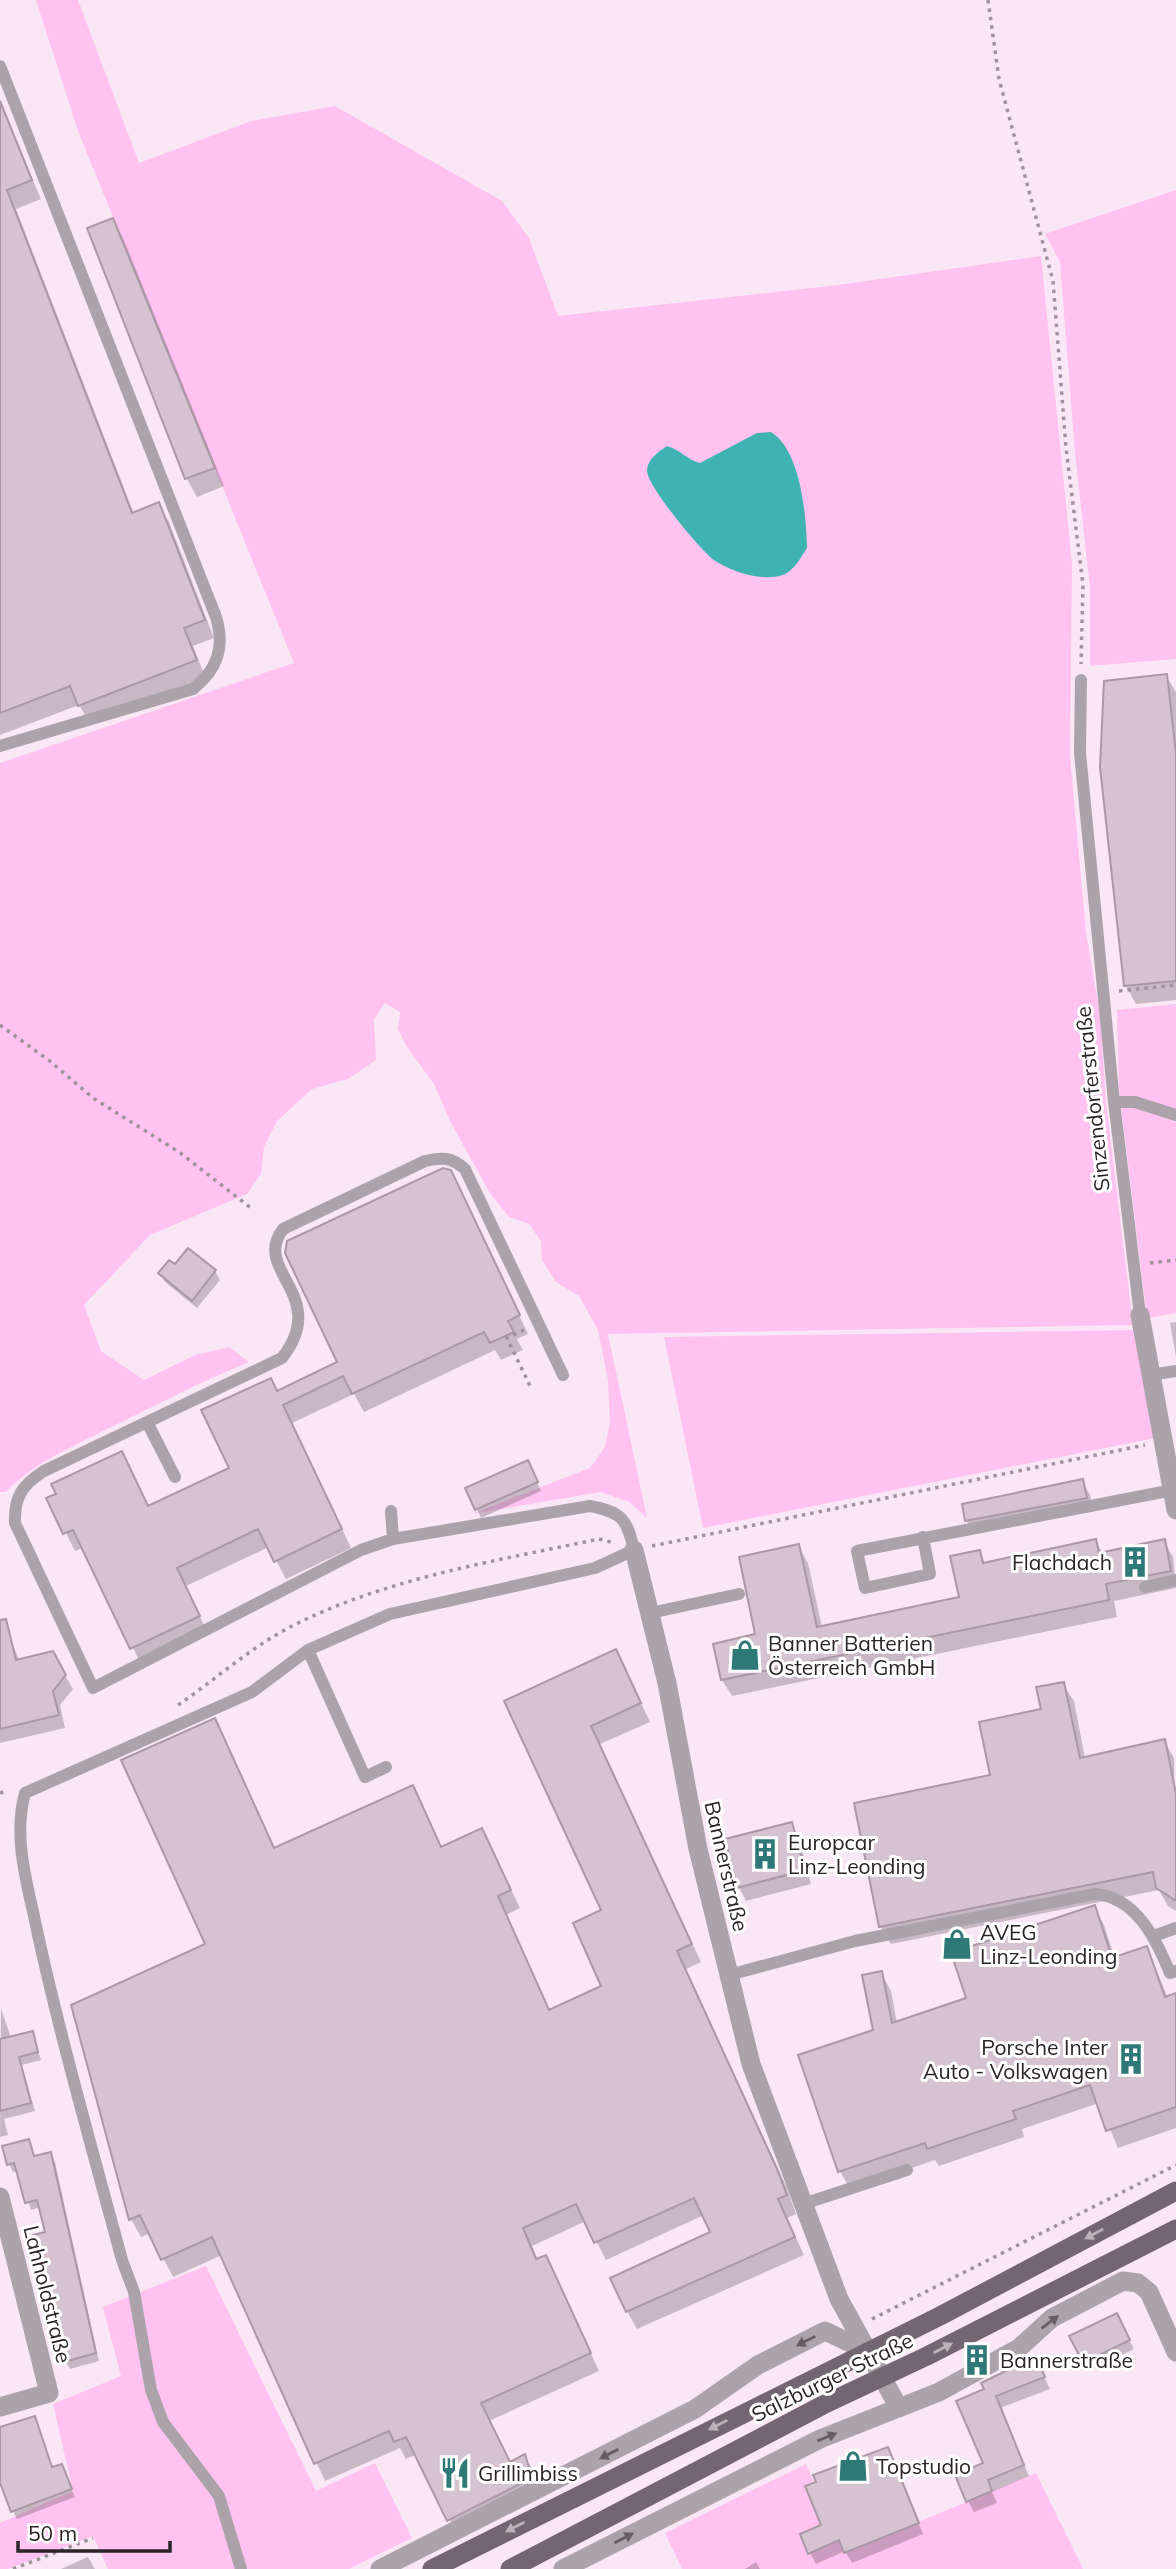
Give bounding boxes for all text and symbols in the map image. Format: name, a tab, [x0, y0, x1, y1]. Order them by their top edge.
street label: Sinzendorferstraße	[1069, 1005, 1115, 1193]
building icon: Flachdach	[1118, 1545, 1152, 1579]
place label: Flachdach	[1012, 1549, 1112, 1575]
place label: Banner Batterien Österreich GmbH	[768, 1630, 935, 1680]
shop icon: Banner Batterien Österreich GmbH	[728, 1638, 762, 1672]
street label: Bannerstraße	[699, 1798, 755, 1934]
place label: Europcar Linz-Leonding	[788, 1829, 925, 1879]
building icon: Europcar Linz-Leonding	[748, 1837, 782, 1871]
place label: AVEG Linz-Leonding	[980, 1919, 1117, 1969]
shop icon: AVEG Linz-Leonding	[940, 1927, 974, 1961]
place label: Porsche Inter Auto - Volkswagen	[923, 2034, 1108, 2084]
building icon: Porsche Inter Auto - Volkswagen	[1114, 2042, 1148, 2076]
street label: Lahholdstraße	[18, 2223, 78, 2365]
one-way arrow	[1084, 2228, 1104, 2239]
one-way arrow	[1041, 2315, 1059, 2329]
street label: Salzburger Straße	[747, 2327, 917, 2427]
one-way arrow	[796, 2336, 816, 2347]
one-way arrow	[933, 2342, 953, 2353]
building icon: Bannerstraße	[960, 2343, 994, 2377]
place label: Bannerstraße	[1000, 2347, 1133, 2373]
one-way arrow	[708, 2419, 728, 2431]
one-way arrow	[817, 2431, 838, 2442]
one-way arrow	[598, 2447, 618, 2459]
shop icon: Topstudio	[836, 2449, 870, 2483]
place label: Topstudio	[876, 2453, 971, 2479]
restaurant icon: Grillimbiss	[438, 2456, 472, 2490]
place label: Grillimbiss	[478, 2460, 578, 2486]
scale bar	[18, 2510, 170, 2554]
text: 50 m	[28, 2520, 77, 2546]
one-way arrow	[505, 2522, 525, 2533]
one-way arrow	[614, 2533, 634, 2544]

